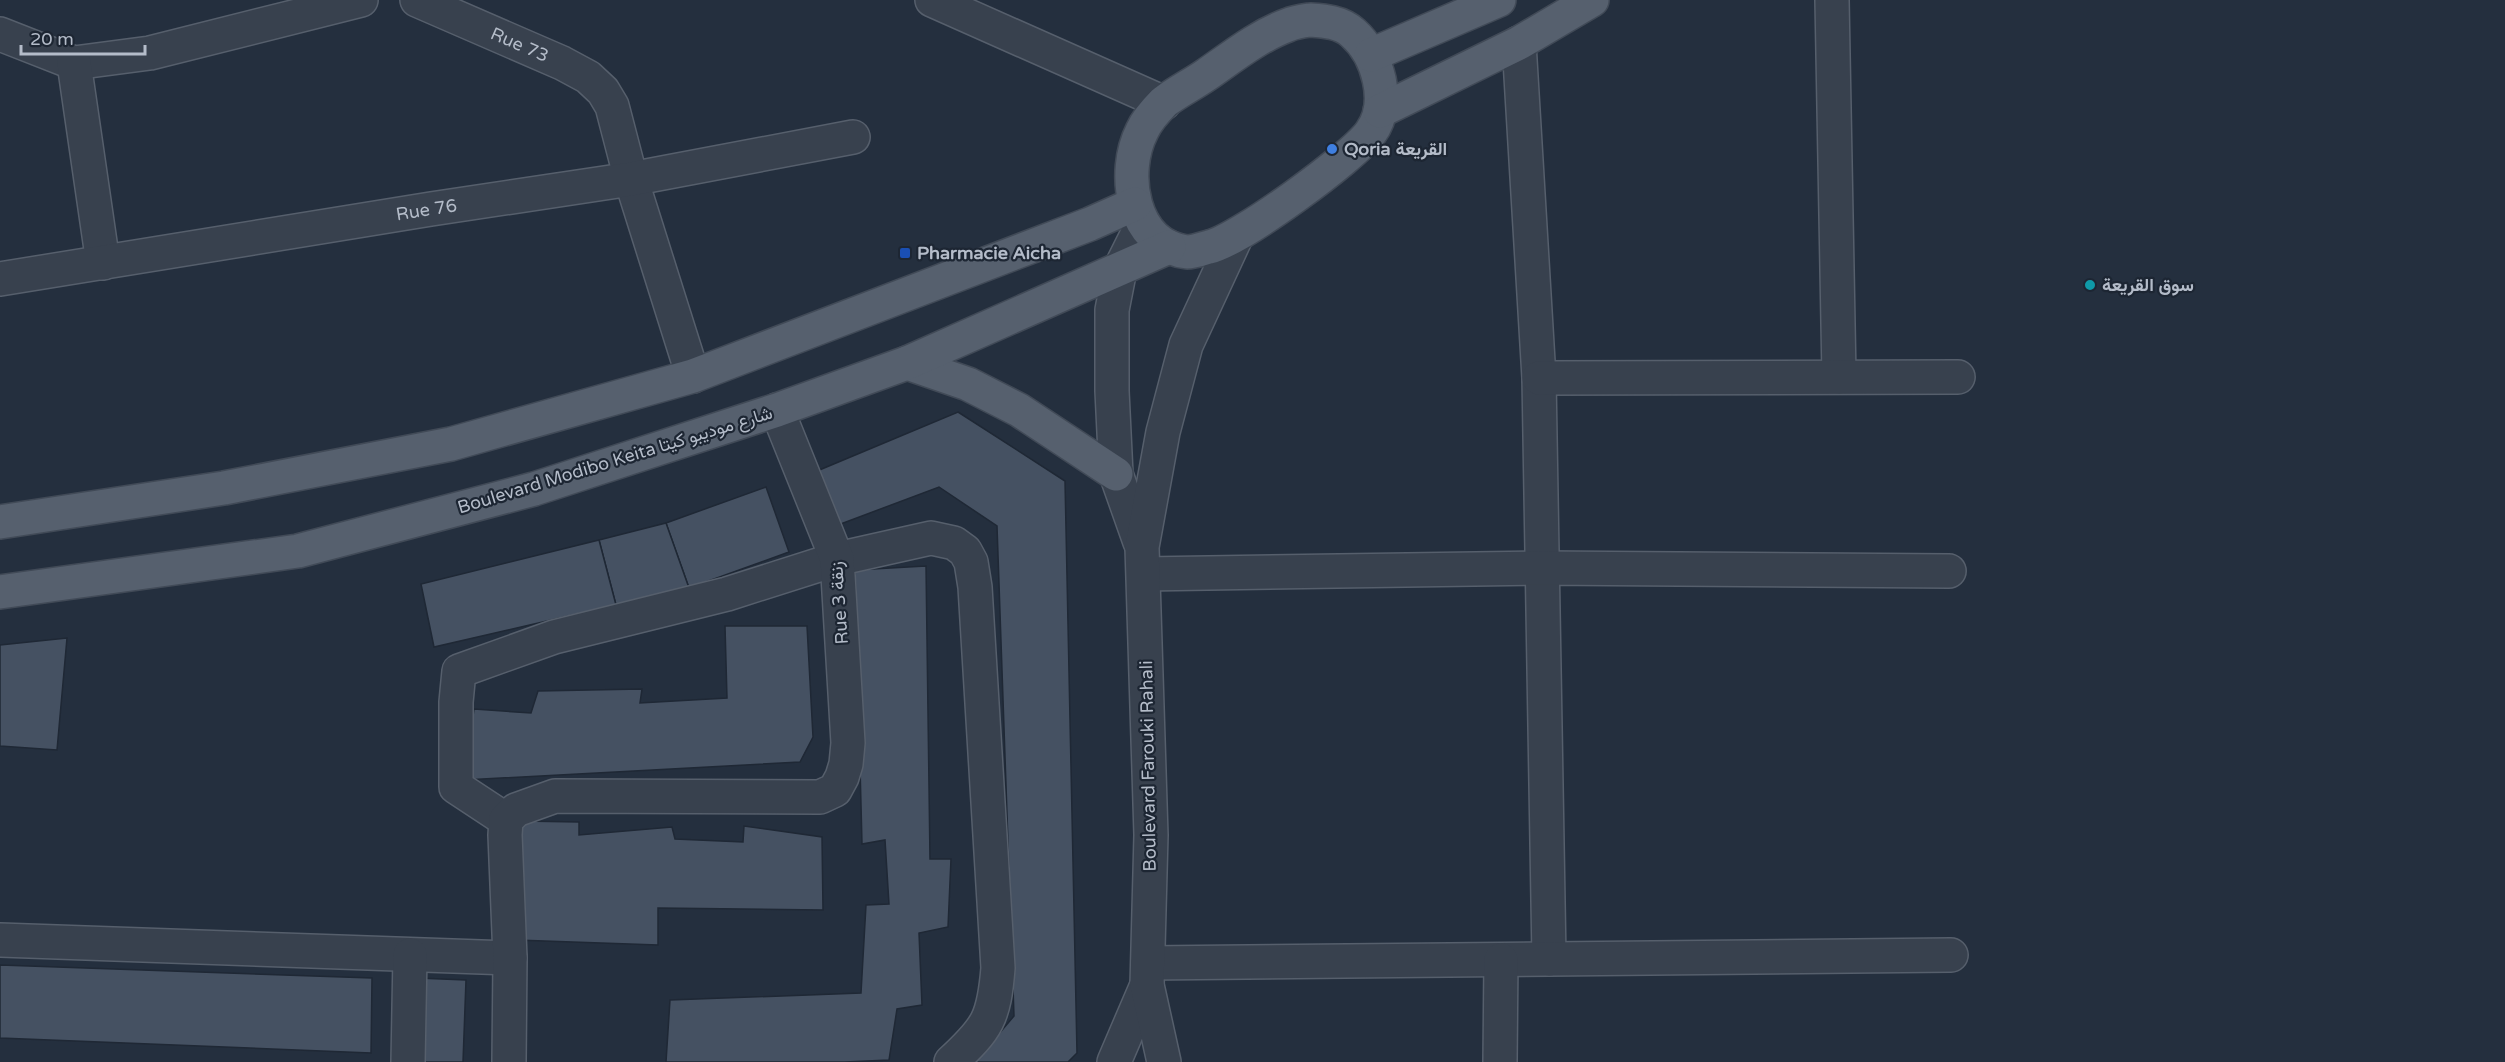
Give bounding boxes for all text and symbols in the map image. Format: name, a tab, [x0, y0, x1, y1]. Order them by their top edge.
scale bar	[21, 18, 146, 56]
street label: Rue 73	[487, 22, 552, 67]
text: 20 m	[30, 28, 74, 50]
place label: Qoria القريعة	[1344, 138, 1447, 160]
marker: Qoria القريعة	[1325, 142, 1339, 156]
street label: Rue 76	[394, 194, 458, 226]
place label: Pharmacie Aicha	[917, 242, 1061, 264]
marker: Pharmacie Aicha	[898, 246, 912, 260]
place label: سوق القريعة	[2102, 274, 2194, 296]
marker: سوق القريعة	[2083, 278, 2097, 292]
street label: Boulevard Modibo Keita شارع موديبو كيتا	[455, 402, 775, 519]
street label: Rue 3 زنقة	[825, 561, 853, 645]
street label: Boulevard Farouki Rahali	[1135, 660, 1161, 872]

